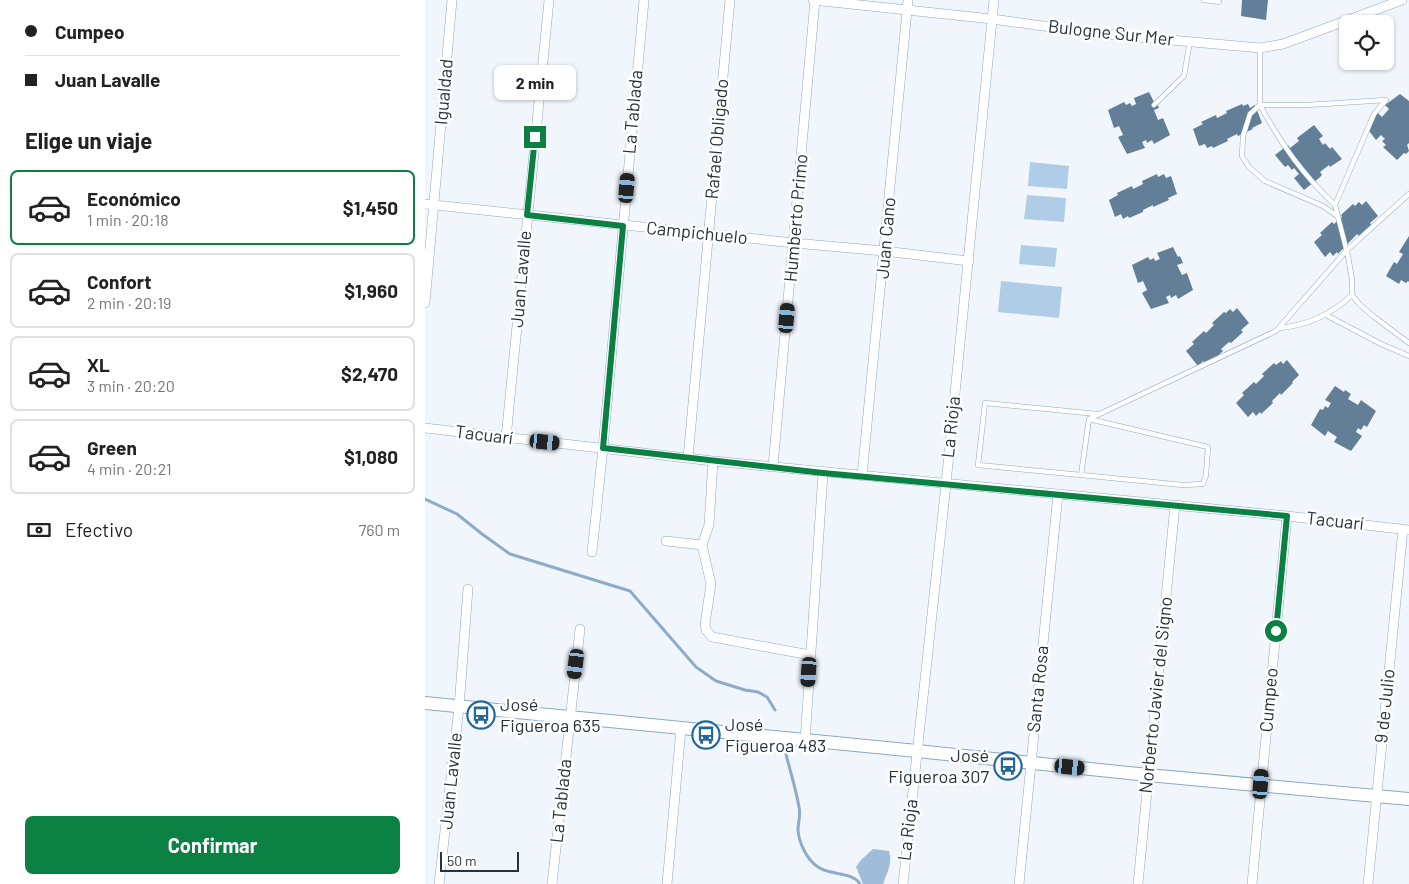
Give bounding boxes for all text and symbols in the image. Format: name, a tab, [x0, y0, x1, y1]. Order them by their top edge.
street label: Bulogne Sur Mer	[1047, 14, 1176, 50]
map controls	[1339, 15, 1394, 70]
button: locate	[1339, 15, 1394, 70]
text: Cumpeo	[55, 20, 124, 43]
street label: Igualdad	[429, 58, 457, 126]
callout: 2 min	[494, 64, 576, 100]
text: Juan Lavalle	[55, 68, 160, 91]
street label: La Tablada	[617, 69, 647, 155]
text: 2 min	[516, 73, 554, 92]
street label: Rafael Obligado	[700, 78, 732, 200]
route end	[524, 126, 546, 148]
text: Elige un viaje	[25, 127, 152, 153]
street label: Humberto Primo	[778, 153, 812, 283]
car	[618, 172, 635, 204]
icon: car	[27, 185, 72, 230]
text: Económico	[87, 187, 181, 210]
text: $1,450	[343, 196, 398, 219]
street label: Juan Cano	[870, 196, 900, 280]
text: 1 min · 20:18	[87, 210, 168, 229]
street label: Campichuelo	[645, 216, 749, 248]
street label: Juan Lavalle	[505, 229, 535, 328]
icon: car	[27, 268, 72, 313]
text: Confort	[87, 270, 151, 293]
text: $1,960	[344, 279, 398, 302]
text: 2 min · 20:19	[87, 293, 171, 312]
car	[778, 302, 795, 334]
icon: car	[27, 351, 72, 396]
text: XL	[87, 353, 110, 376]
text: $2,470	[341, 362, 398, 385]
text: 3 min · 20:20	[87, 376, 175, 395]
street label: La Rioja	[936, 395, 964, 459]
street label: Tacuarí	[454, 420, 514, 448]
car	[529, 433, 560, 451]
icon: car	[27, 434, 72, 479]
text: Green	[87, 436, 137, 459]
text: $1,080	[344, 445, 398, 468]
text: 4 min · 20:21	[87, 459, 172, 478]
street label: Tacuarí	[1305, 506, 1365, 534]
icon: cash	[25, 516, 53, 544]
text: Efectivo	[65, 518, 133, 541]
text: 760 m	[359, 520, 400, 539]
street label: Norberto Javier del Signo	[1134, 595, 1176, 794]
route start	[1265, 620, 1287, 642]
street label: Santa Rosa	[1021, 644, 1053, 733]
car	[566, 648, 585, 680]
car	[800, 657, 817, 687]
street label: Cumpeo	[1254, 667, 1282, 733]
street label: 9 de Julio	[1369, 668, 1399, 744]
place label: José Figueroa 635	[500, 693, 601, 736]
bus stop icon: José Figueroa 635	[466, 700, 496, 730]
place label: José Figueroa 483	[725, 713, 826, 756]
bus stop icon: José Figueroa 483	[691, 720, 721, 750]
street label: Juan Lavalle	[434, 731, 466, 830]
place label: José Figueroa 307	[888, 744, 989, 787]
bus stop icon: José Figueroa 307	[993, 751, 1023, 781]
street label: La Tablada	[545, 758, 575, 844]
car	[1054, 758, 1085, 776]
car	[1252, 768, 1269, 800]
street label: La Rioja	[892, 798, 922, 862]
button: Confirmar	[25, 816, 400, 874]
scale bar	[440, 849, 519, 872]
text: 50 m	[447, 852, 476, 869]

